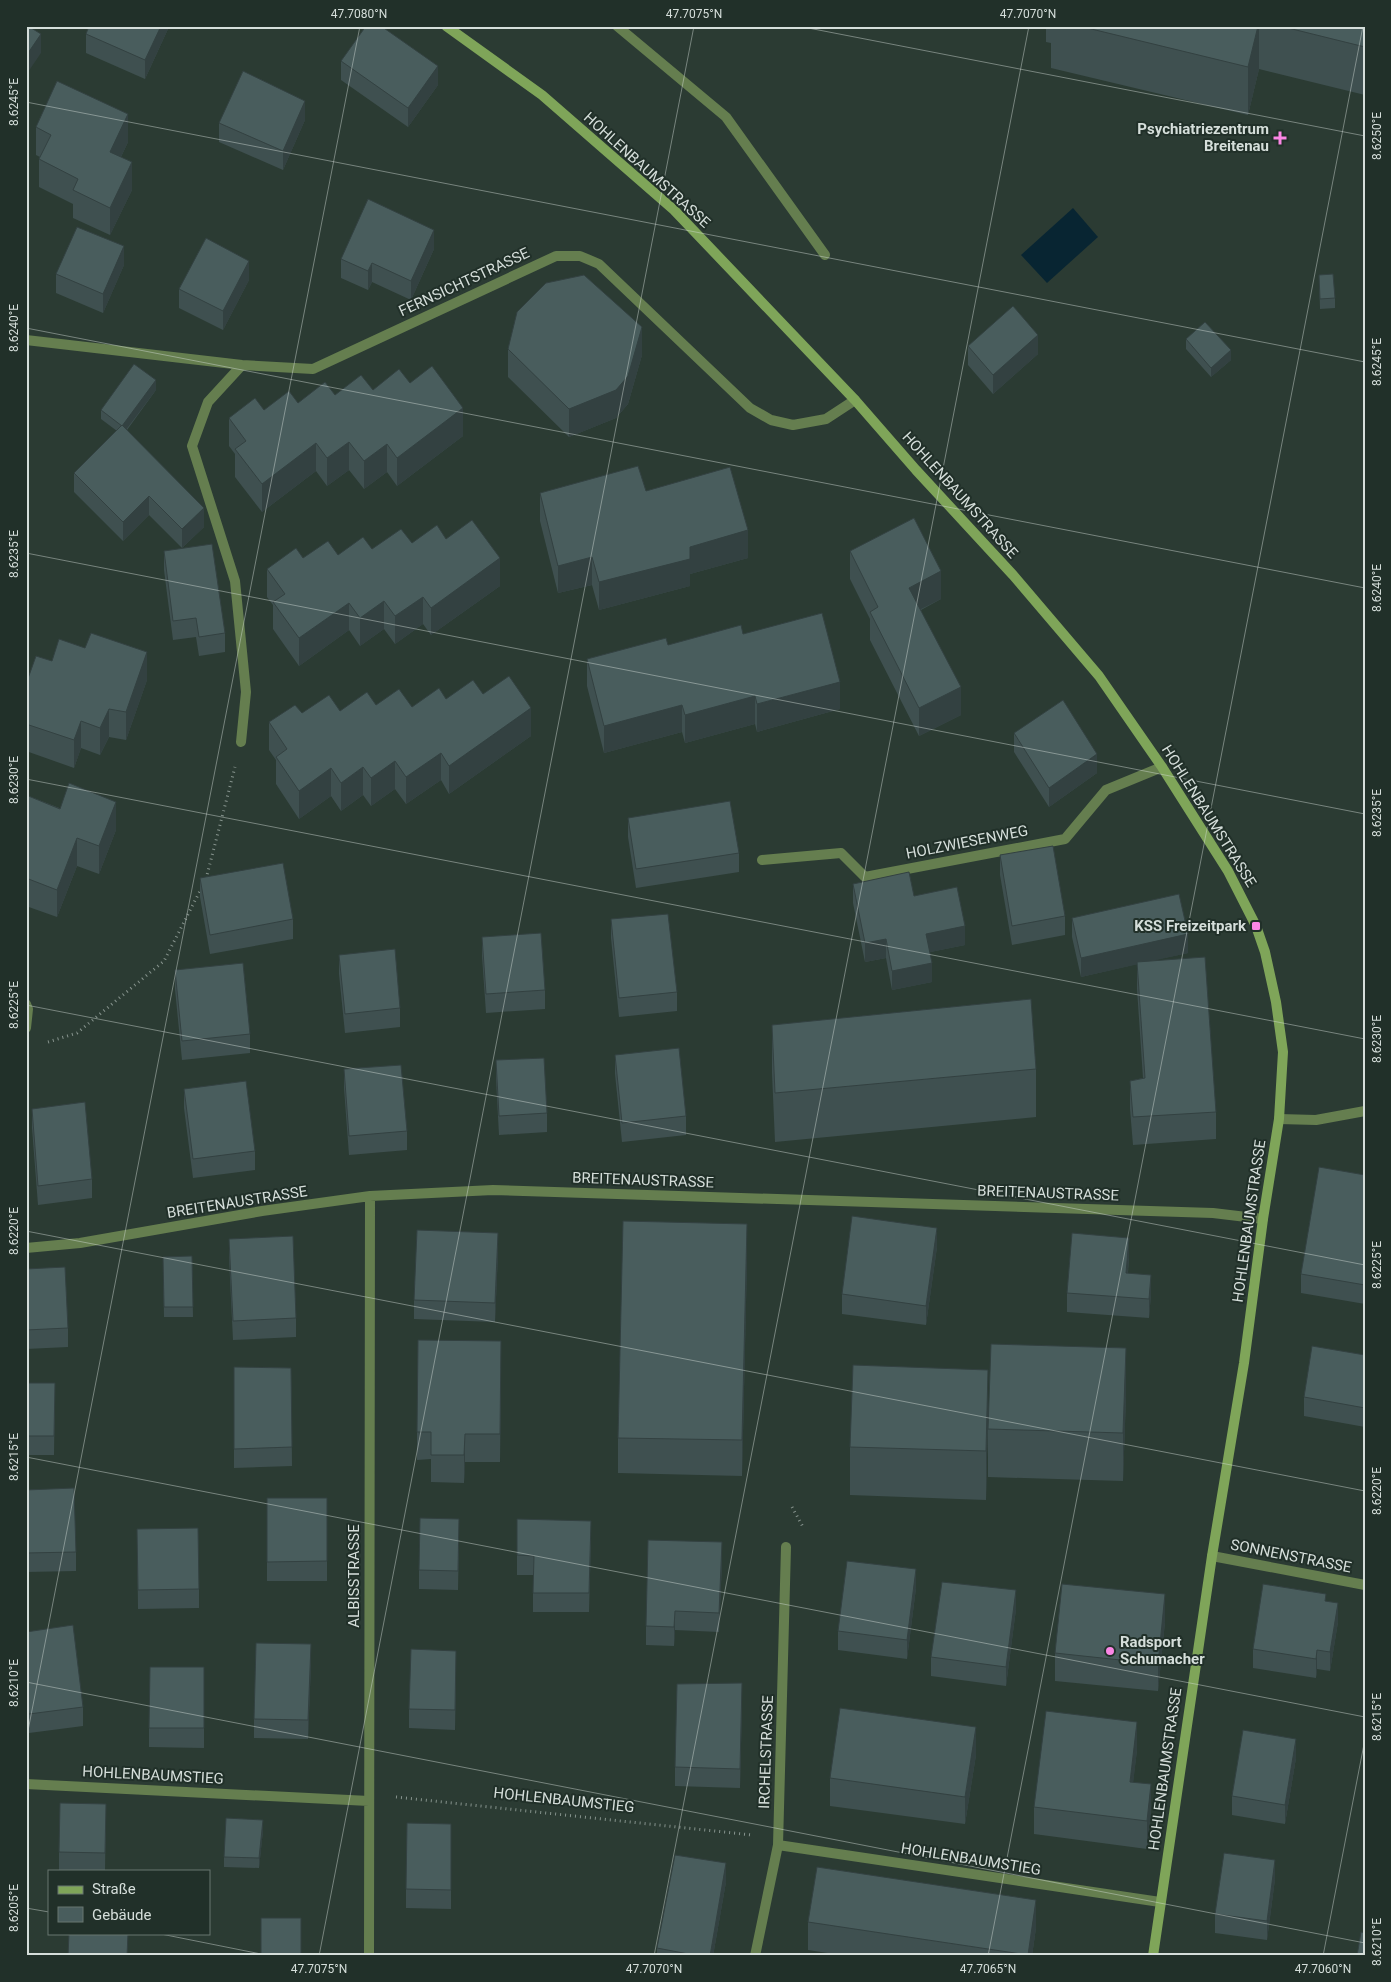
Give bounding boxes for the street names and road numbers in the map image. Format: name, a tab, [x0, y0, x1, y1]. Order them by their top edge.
street label: HOHLENBAUMSTRASSE	[580, 108, 714, 232]
street label: FERNSICHTSTRASSE	[396, 244, 533, 320]
street label: HOHLENBAUMSTRASSE	[898, 428, 1022, 562]
street label: HOHLENBAUMSTRASSE	[1158, 742, 1260, 891]
street label: HOLZWIESENWEG	[904, 821, 1030, 863]
street label: HOHLENBAUMSTRASSE	[1229, 1138, 1269, 1303]
street label: BREITENAUSTRASSE	[572, 1169, 715, 1191]
street label: BREITENAUSTRASSE	[166, 1182, 309, 1222]
street label: BREITENAUSTRASSE	[977, 1182, 1120, 1204]
street label: ALBISSTRASSE	[345, 1524, 363, 1628]
street label: SONNENSTRASSE	[1229, 1535, 1354, 1577]
street label: HOHLENBAUMSTRASSE	[1145, 1686, 1185, 1851]
street label: IRCHELSTRASSE	[755, 1694, 777, 1809]
street label: HOHLENBAUMSTIEG	[82, 1762, 224, 1788]
street label: HOHLENBAUMSTIEG	[493, 1784, 635, 1816]
street label: HOHLENBAUMSTIEG	[900, 1839, 1042, 1879]

